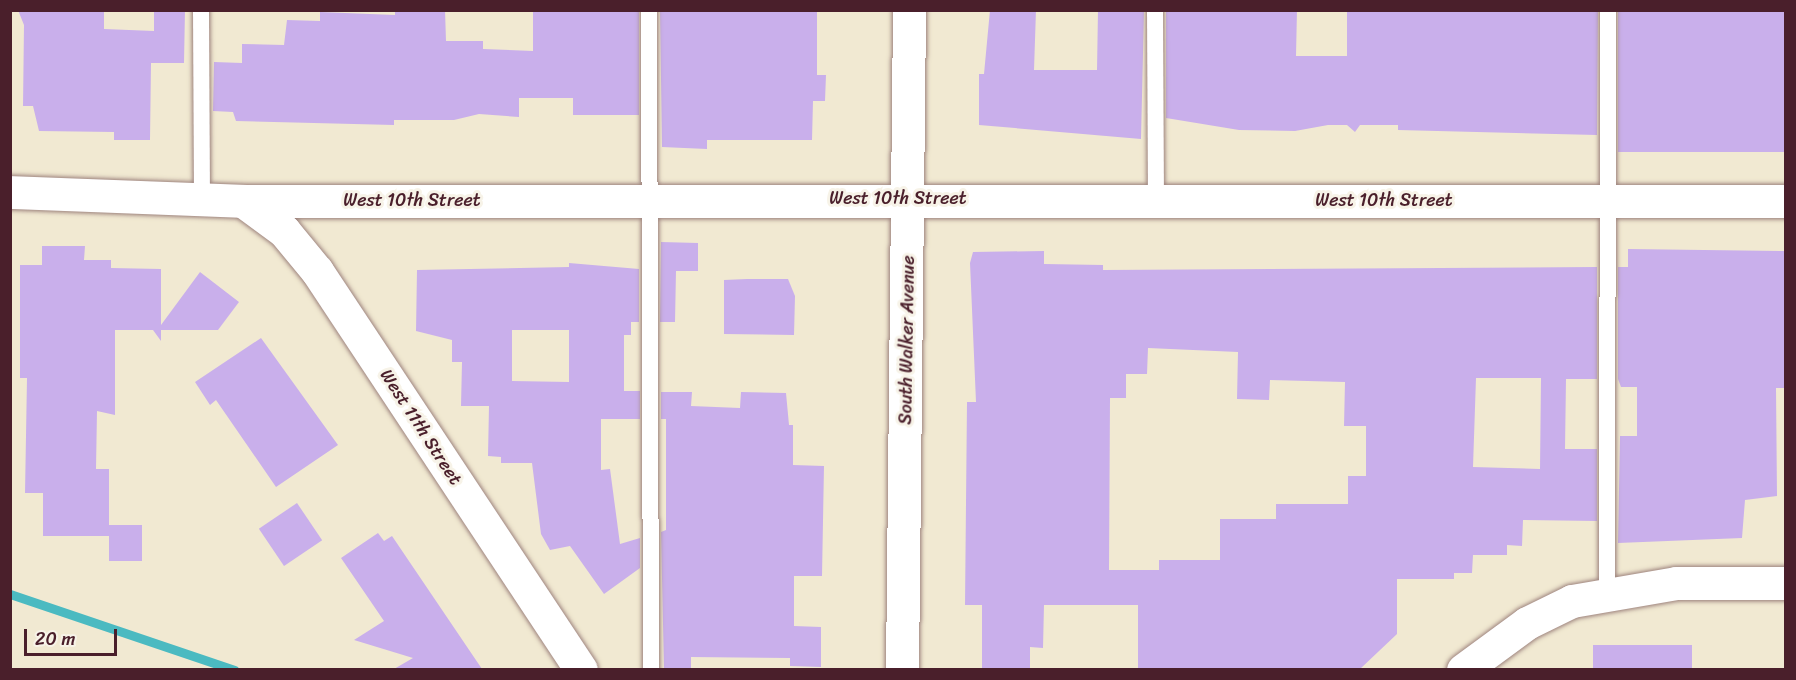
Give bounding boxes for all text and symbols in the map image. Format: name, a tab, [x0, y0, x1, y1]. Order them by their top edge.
street label: West 10th Street	[829, 187, 967, 209]
street label: West 10th Street	[343, 189, 481, 211]
street label: West 10th Street	[1315, 189, 1453, 211]
street label: South Walker Avenue	[895, 256, 919, 424]
street label: West 11th Street	[376, 365, 466, 489]
scale bar	[27, 617, 120, 655]
text: 20 m	[35, 623, 75, 655]

